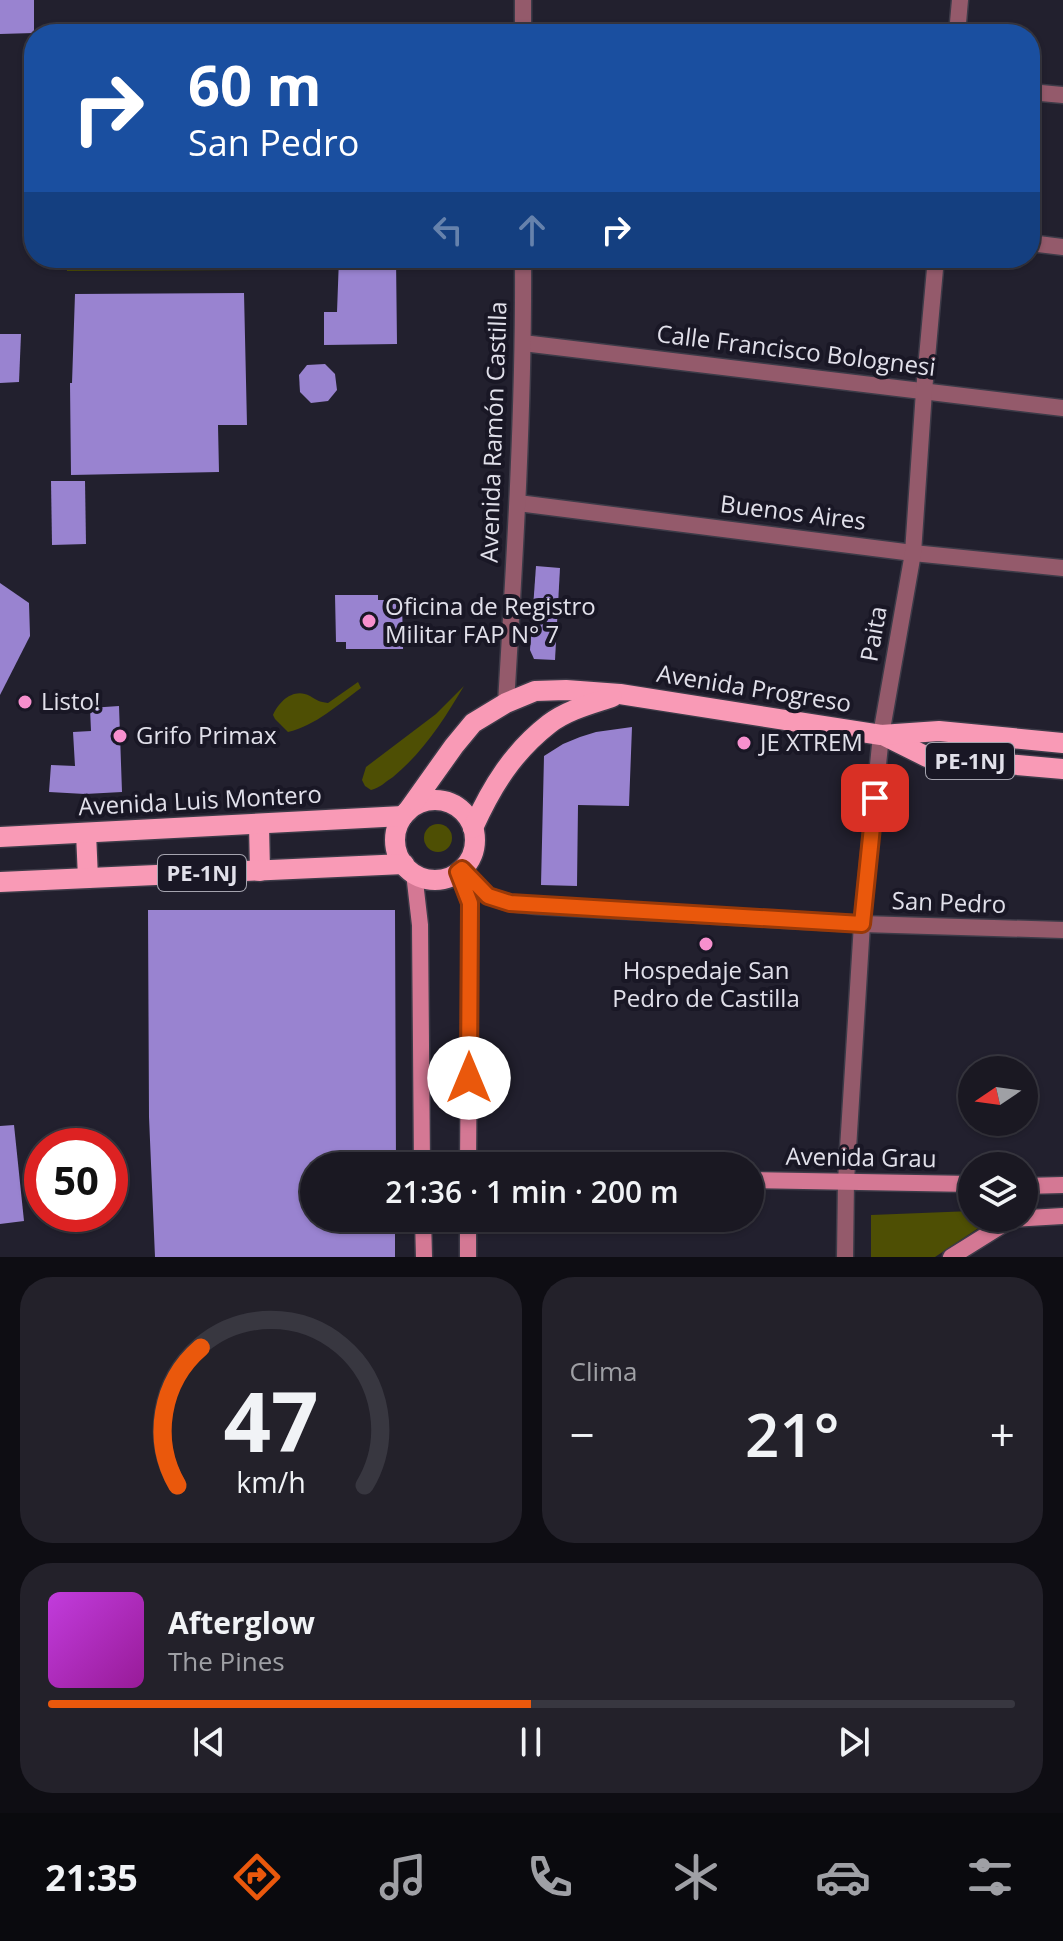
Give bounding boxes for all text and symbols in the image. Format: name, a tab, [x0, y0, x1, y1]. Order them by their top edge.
text: 60 m	[188, 46, 322, 122]
icon: right	[56, 56, 160, 160]
text: San Pedro	[188, 118, 359, 167]
icon: left	[426, 208, 470, 252]
icon: ahead	[510, 208, 554, 252]
icon: right	[594, 208, 638, 252]
street label: Avenida Ramón Castilla	[471, 301, 514, 563]
street label: Calle Francisco Bolognesi	[655, 316, 938, 383]
street label: Buenos Aires	[718, 486, 868, 537]
place label: Oficina de Registro Militar FAP N° 7	[385, 589, 596, 650]
street label: Paita	[851, 603, 894, 664]
marker: Oficina de Registro Militar FAP N° 7	[360, 612, 378, 630]
street label: Avenida Progreso	[655, 656, 854, 719]
place label: Listo!	[41, 684, 100, 717]
marker: Listo!	[16, 693, 34, 711]
place label: Grifo Primax	[136, 718, 277, 751]
place label: JE XTREM	[758, 725, 863, 758]
marker: Grifo Primax	[111, 727, 129, 745]
marker: JE XTREM	[735, 734, 753, 752]
road number: PE-1NJ	[926, 743, 1014, 779]
pin	[841, 764, 909, 832]
icon: arrive	[853, 776, 897, 820]
street label: Avenida Luis Montero	[77, 777, 322, 822]
road number: PE-1NJ	[158, 855, 246, 891]
street label: San Pedro	[891, 883, 1007, 920]
marker: Hospedaje San Pedro de Castilla	[697, 935, 715, 953]
place label: Hospedaje San Pedro de Castilla	[612, 953, 800, 1014]
position arrow	[427, 1036, 511, 1120]
north arrow	[958, 1056, 1038, 1136]
map controls	[958, 1056, 1038, 1232]
speed limit sign: 50	[24, 1128, 128, 1232]
street label: Avenida Grau	[785, 1139, 937, 1174]
button: layers	[958, 1152, 1038, 1232]
text: 21:36 · 1 min · 200 m	[385, 1171, 679, 1212]
text: Clima	[570, 1353, 638, 1389]
text: 47	[223, 1363, 318, 1476]
text: 21°	[745, 1393, 839, 1475]
text: −	[570, 1404, 595, 1464]
text: +	[990, 1404, 1015, 1464]
text: km/h	[236, 1462, 305, 1501]
text: Afterglow	[168, 1602, 315, 1643]
text: The Pines	[168, 1643, 285, 1679]
icon: previous	[187, 1720, 231, 1764]
icon: pause	[509, 1720, 553, 1764]
icon: next	[832, 1720, 876, 1764]
icon: directions	[229, 1849, 285, 1905]
icon: music	[375, 1849, 431, 1905]
icon: phone	[522, 1849, 578, 1905]
icon: climate	[668, 1849, 724, 1905]
icon: car	[815, 1849, 871, 1905]
icon: filters	[962, 1849, 1018, 1905]
text: 21:35	[45, 1853, 138, 1902]

